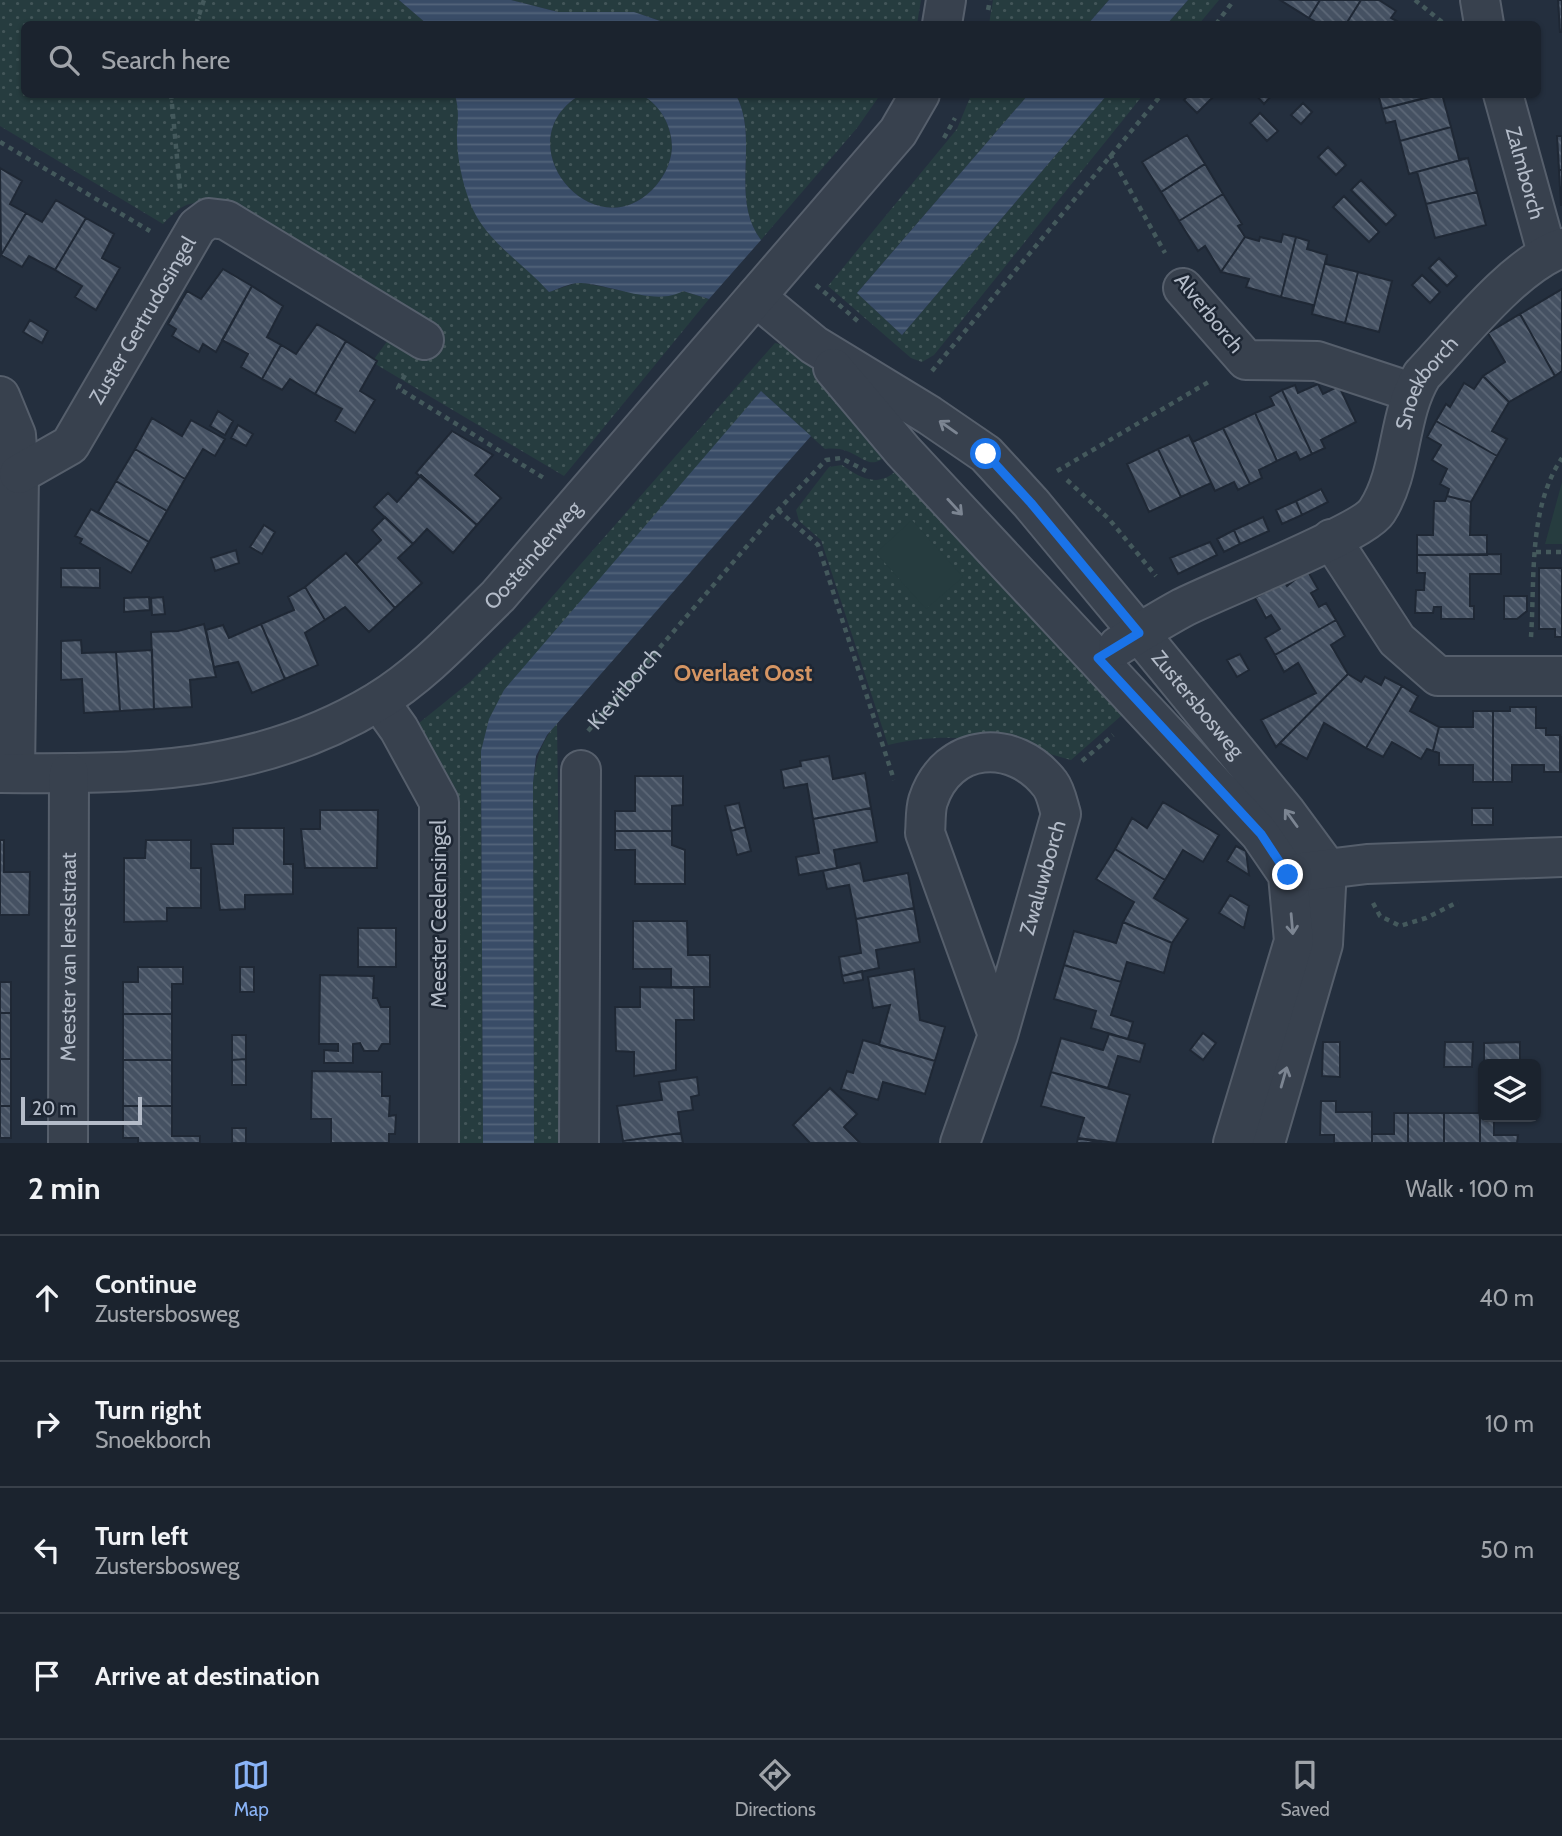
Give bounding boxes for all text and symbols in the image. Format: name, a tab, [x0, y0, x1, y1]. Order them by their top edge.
search box	[21, 21, 1541, 98]
icon: search	[45, 41, 83, 79]
text: Search here	[101, 44, 230, 76]
street label: Zalmborch	[1501, 124, 1550, 222]
street label: Zuster Gertrudosingel	[84, 232, 201, 409]
street label: Alverborch	[1170, 268, 1249, 358]
street label: Snoekborch	[1390, 331, 1463, 432]
one-way arrow	[939, 420, 958, 435]
route start	[970, 438, 1001, 469]
street label: Oosteinderweg	[479, 495, 587, 615]
one-way arrow	[947, 498, 964, 515]
street label: Kievitborch	[582, 642, 666, 734]
street label: Zustersbosweg	[1147, 645, 1250, 764]
district label: Overlaet Oost	[674, 659, 812, 687]
one-way arrow	[1283, 809, 1298, 828]
street label: Zwaluwborch	[1014, 817, 1071, 938]
street label: Meester Ceelensingel	[426, 820, 451, 1008]
street label: Meester van Ierselstraat	[55, 852, 81, 1062]
route end	[1272, 859, 1303, 890]
one-way arrow	[1286, 912, 1299, 935]
map controls	[1478, 1059, 1541, 1122]
button: layers	[1478, 1059, 1541, 1122]
one-way arrow	[1279, 1067, 1292, 1089]
scale bar	[21, 1094, 142, 1126]
text: 20 m	[32, 1097, 76, 1120]
text: 2 min	[28, 1170, 100, 1207]
text: Walk · 100 m	[1406, 1175, 1534, 1203]
text: Continue	[95, 1268, 197, 1300]
icon: ahead	[28, 1279, 66, 1317]
text: 40 m	[1479, 1284, 1534, 1312]
text: Zustersbosweg	[95, 1300, 239, 1328]
text: Turn right	[95, 1394, 201, 1426]
icon: right	[28, 1405, 66, 1443]
text: 10 m	[1485, 1410, 1534, 1438]
text: Snoekborch	[95, 1426, 211, 1454]
text: Turn left	[95, 1520, 188, 1552]
icon: left	[28, 1531, 66, 1569]
text: 50 m	[1480, 1536, 1534, 1564]
text: Zustersbosweg	[95, 1552, 239, 1580]
icon: arrive	[28, 1657, 66, 1695]
text: Arrive at destination	[95, 1660, 320, 1692]
tab: Map	[232, 1756, 270, 1821]
tab: Directions	[735, 1756, 816, 1821]
tab: Saved	[1280, 1756, 1330, 1821]

